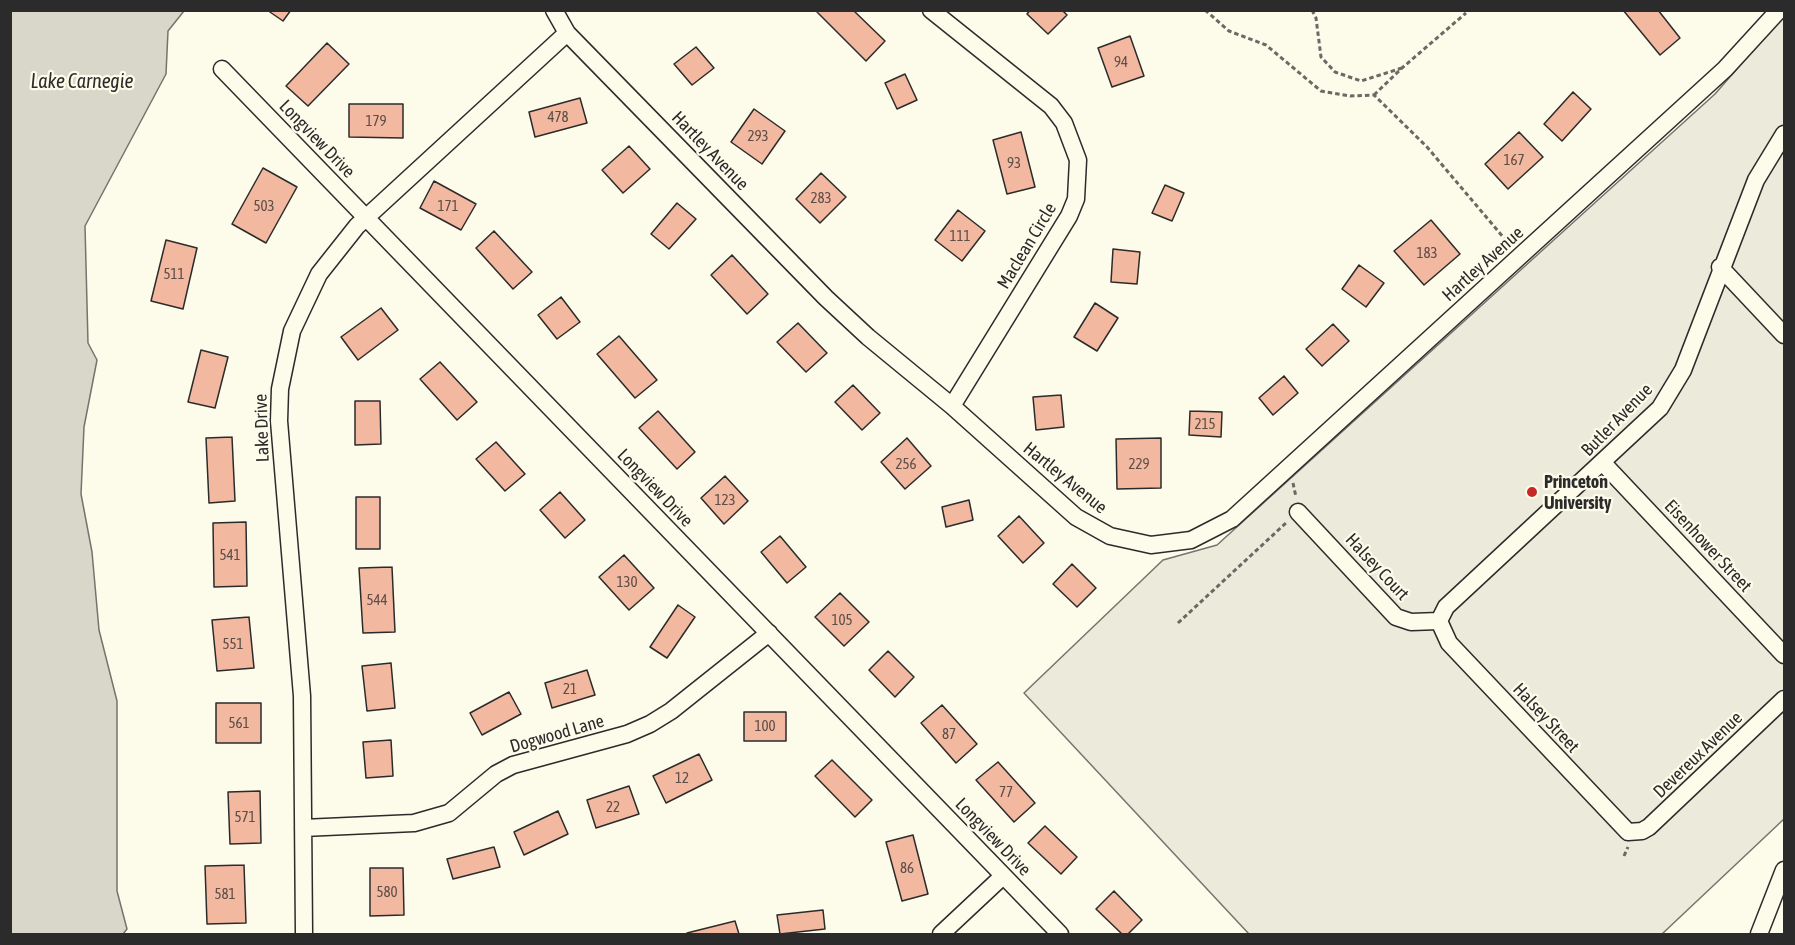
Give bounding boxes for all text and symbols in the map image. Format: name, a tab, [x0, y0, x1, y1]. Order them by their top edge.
house number: 94	[1114, 53, 1128, 71]
water label: Lake Carnegie	[31, 70, 133, 94]
street label: Longview Drive	[275, 96, 359, 182]
street label: Hartley Avenue	[667, 107, 753, 195]
house number: 478	[547, 108, 569, 126]
house number: 179	[365, 112, 387, 130]
house number: 293	[747, 127, 769, 145]
house number: 167	[1503, 151, 1525, 169]
house number: 93	[1007, 154, 1021, 172]
house number: 283	[810, 189, 832, 207]
house number: 503	[253, 197, 275, 215]
house number: 171	[437, 197, 459, 215]
street label: Maclean Circle	[993, 199, 1061, 293]
street label: Hartley Avenue	[1438, 222, 1528, 306]
house number: 111	[949, 227, 971, 245]
house number: 183	[1416, 244, 1438, 262]
house number: 511	[163, 265, 185, 283]
street label: Butler Avenue	[1577, 379, 1657, 461]
street label: Lake Drive	[250, 393, 274, 463]
house number: 215	[1194, 415, 1216, 433]
street label: Hartley Avenue	[1019, 438, 1111, 518]
street label: Longview Drive	[613, 445, 697, 531]
house number: 256	[895, 455, 917, 473]
house number: 229	[1128, 455, 1150, 473]
place label: Princeton University	[1544, 471, 1611, 514]
marker: Princeton University	[1525, 485, 1539, 499]
house number: 123	[714, 491, 736, 509]
street label: Eisenhower Street	[1660, 495, 1756, 597]
street label: Halsey Court	[1341, 529, 1413, 605]
house number: 541	[219, 546, 241, 564]
house number: 130	[616, 573, 638, 591]
house number: 544	[366, 591, 388, 609]
house number: 105	[831, 611, 853, 629]
house number: 551	[222, 635, 244, 653]
street label: Halsey Street	[1508, 679, 1584, 757]
house number: 21	[563, 680, 577, 698]
street label: Devereux Avenue	[1649, 707, 1747, 803]
street label: Dogwood Lane	[507, 710, 607, 758]
house number: 561	[228, 714, 250, 732]
house number: 100	[754, 717, 776, 735]
house number: 87	[942, 725, 956, 743]
house number: 12	[675, 769, 689, 787]
house number: 77	[999, 783, 1013, 801]
street label: Longview Drive	[951, 794, 1035, 880]
house number: 22	[606, 798, 620, 816]
house number: 571	[234, 808, 256, 826]
house number: 86	[900, 859, 914, 877]
house number: 580	[376, 883, 398, 901]
house number: 581	[214, 885, 236, 903]

